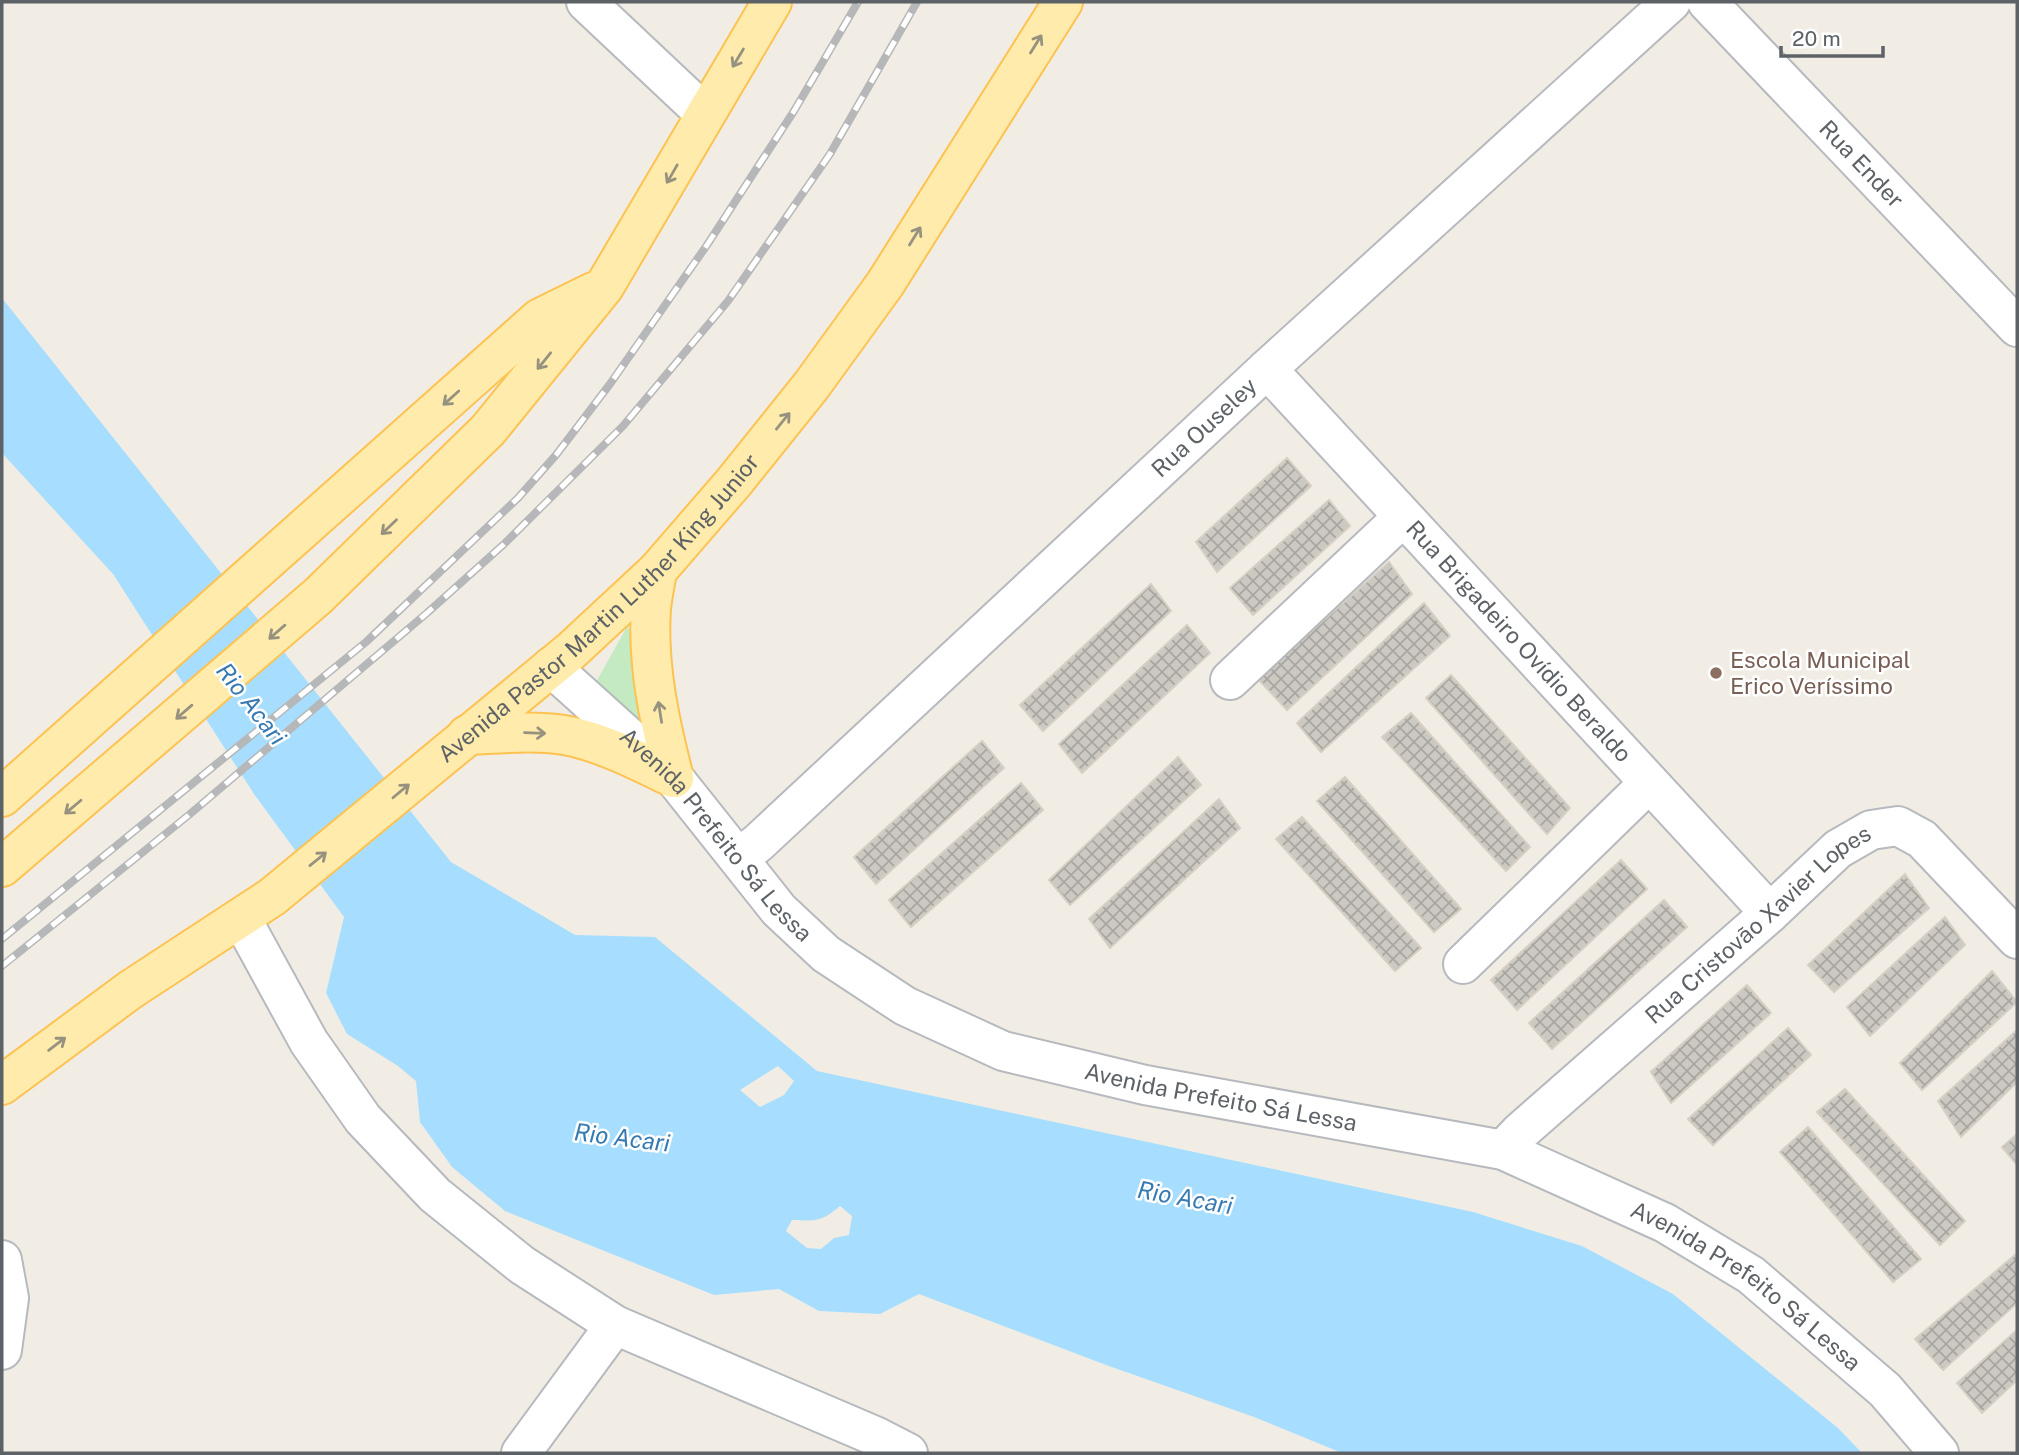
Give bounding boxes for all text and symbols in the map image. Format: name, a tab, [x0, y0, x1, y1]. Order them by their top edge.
scale bar	[1781, 14, 1882, 58]
text: 20 m	[1792, 26, 1841, 51]
one-way arrow	[1030, 34, 1044, 54]
one-way arrow	[731, 47, 745, 67]
street label: Rua Ender	[1814, 115, 1910, 213]
one-way arrow	[665, 163, 679, 183]
one-way arrow	[909, 227, 923, 247]
one-way arrow	[536, 352, 552, 370]
street label: Rua Ouseley	[1146, 372, 1262, 482]
one-way arrow	[443, 389, 460, 406]
one-way arrow	[775, 413, 790, 431]
street label: Avenida Pastor Martin Luther King Junior	[432, 448, 764, 768]
street label: Rua Brigadeiro Ovídio Beraldo	[1401, 515, 1637, 767]
one-way arrow	[380, 518, 397, 535]
one-way arrow	[268, 624, 286, 640]
place label: Escola Municipal Erico Veríssimo	[1730, 646, 1911, 699]
water label: Rio Acari	[211, 657, 293, 750]
marker: Escola Municipal Erico Veríssimo	[1708, 665, 1724, 681]
one-way arrow	[653, 701, 666, 724]
one-way arrow	[175, 704, 193, 720]
street label: Avenida Prefeito Sá Lessa	[615, 722, 818, 947]
one-way arrow	[524, 727, 547, 740]
one-way arrow	[391, 783, 409, 798]
one-way arrow	[65, 799, 83, 815]
street label: Rua Cristovão Xavier Lopes	[1640, 819, 1875, 1029]
one-way arrow	[309, 852, 327, 867]
one-way arrow	[47, 1037, 65, 1052]
street label: Avenida Prefeito Sá Lessa	[1082, 1057, 1359, 1136]
water label: Rio Acari	[573, 1117, 672, 1157]
water label: Rio Acari	[1135, 1175, 1235, 1219]
street label: Avenida Prefeito Sá Lessa	[1627, 1195, 1866, 1376]

